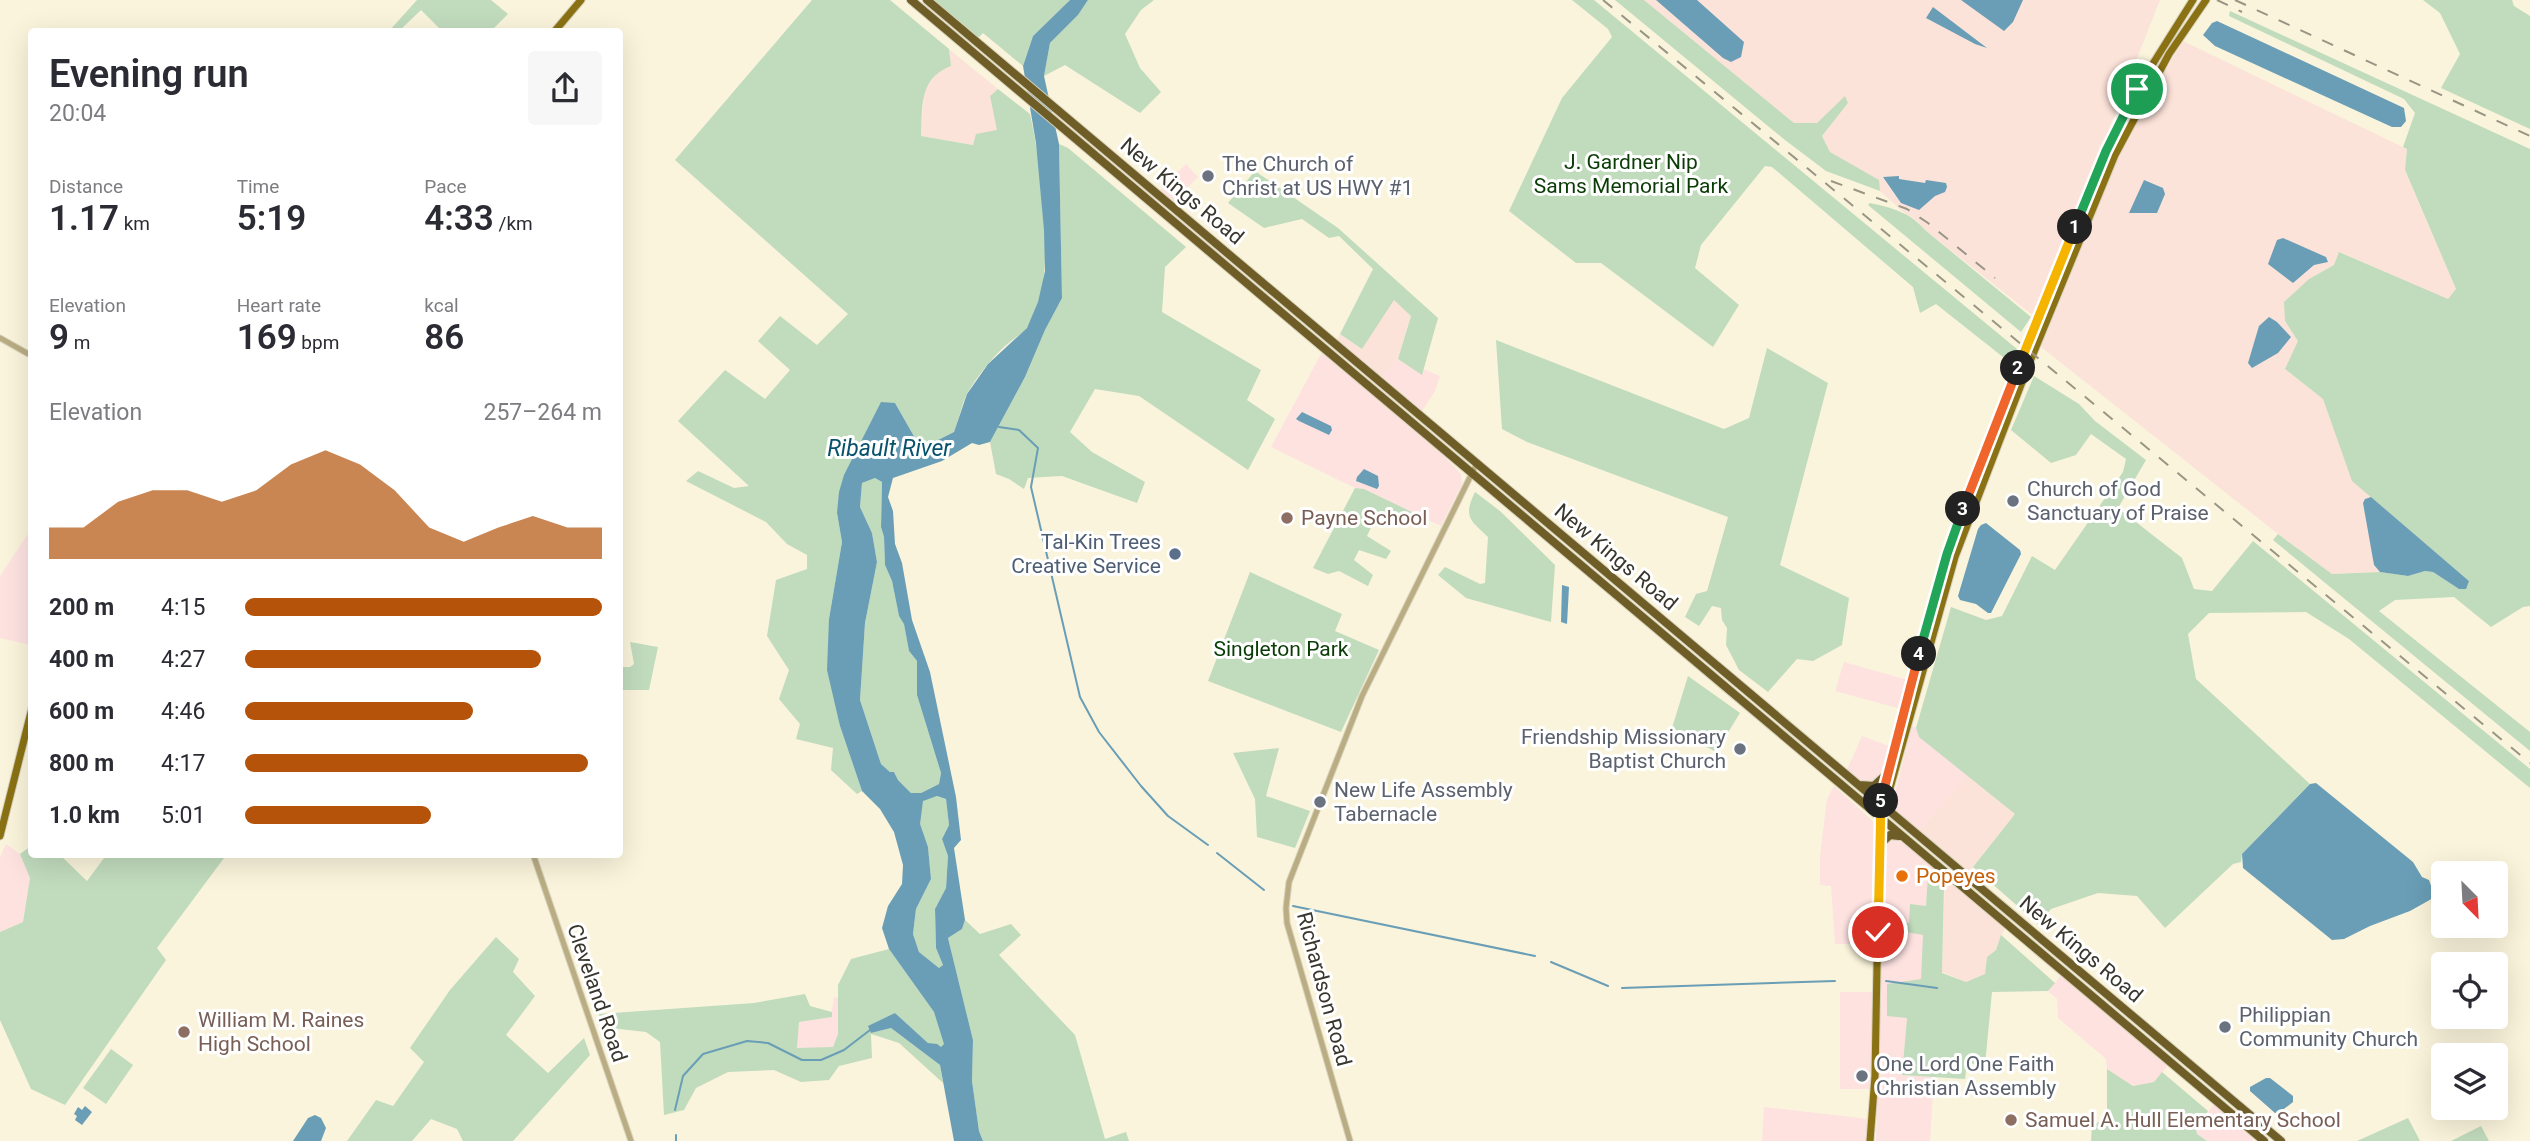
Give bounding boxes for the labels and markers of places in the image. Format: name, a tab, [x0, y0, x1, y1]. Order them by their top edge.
pin	[2107, 59, 2167, 119]
place label: The Church of Christ at US HWY #1	[1222, 152, 1413, 200]
marker: The Church of Christ at US HWY #1	[1200, 168, 1216, 184]
pin: 1	[2058, 210, 2092, 244]
pin: 2	[2000, 350, 2036, 386]
place label: Church of God Sanctuary of Praise	[2027, 477, 2209, 525]
pin: 3	[1946, 491, 1980, 526]
marker: Church of God Sanctuary of Praise	[2005, 493, 2021, 509]
place label: Payne School	[1301, 506, 1427, 530]
marker: Payne School	[1279, 510, 1295, 526]
place label: Tal-Kin Trees Creative Service	[1011, 530, 1161, 578]
marker: Tal-Kin Trees Creative Service	[1167, 546, 1183, 562]
pin: 4	[1902, 636, 1937, 672]
place label: Friendship Missionary Baptist Church	[1521, 725, 1726, 773]
marker: Friendship Missionary Baptist Church	[1732, 741, 1748, 757]
place label: New Life Assembly Tabernacle	[1334, 778, 1513, 826]
pin: 5	[1864, 784, 1898, 818]
marker: New Life Assembly Tabernacle	[1312, 794, 1328, 810]
place label: Popeyes	[1916, 864, 1996, 888]
marker: Popeyes	[1894, 868, 1910, 884]
pin	[1848, 902, 1908, 962]
place label: Philippian Community Church	[2239, 1003, 2418, 1051]
place label: William M. Raines High School	[198, 1008, 364, 1056]
marker: Philippian Community Church	[2217, 1019, 2233, 1035]
marker: William M. Raines High School	[176, 1024, 192, 1040]
place label: One Lord One Faith Christian Assembly	[1876, 1052, 2056, 1100]
marker: One Lord One Faith Christian Assembly	[1854, 1068, 1870, 1084]
place label: Samuel A. Hull Elementary School	[2025, 1108, 2341, 1132]
marker: Samuel A. Hull Elementary School	[2003, 1112, 2019, 1128]

